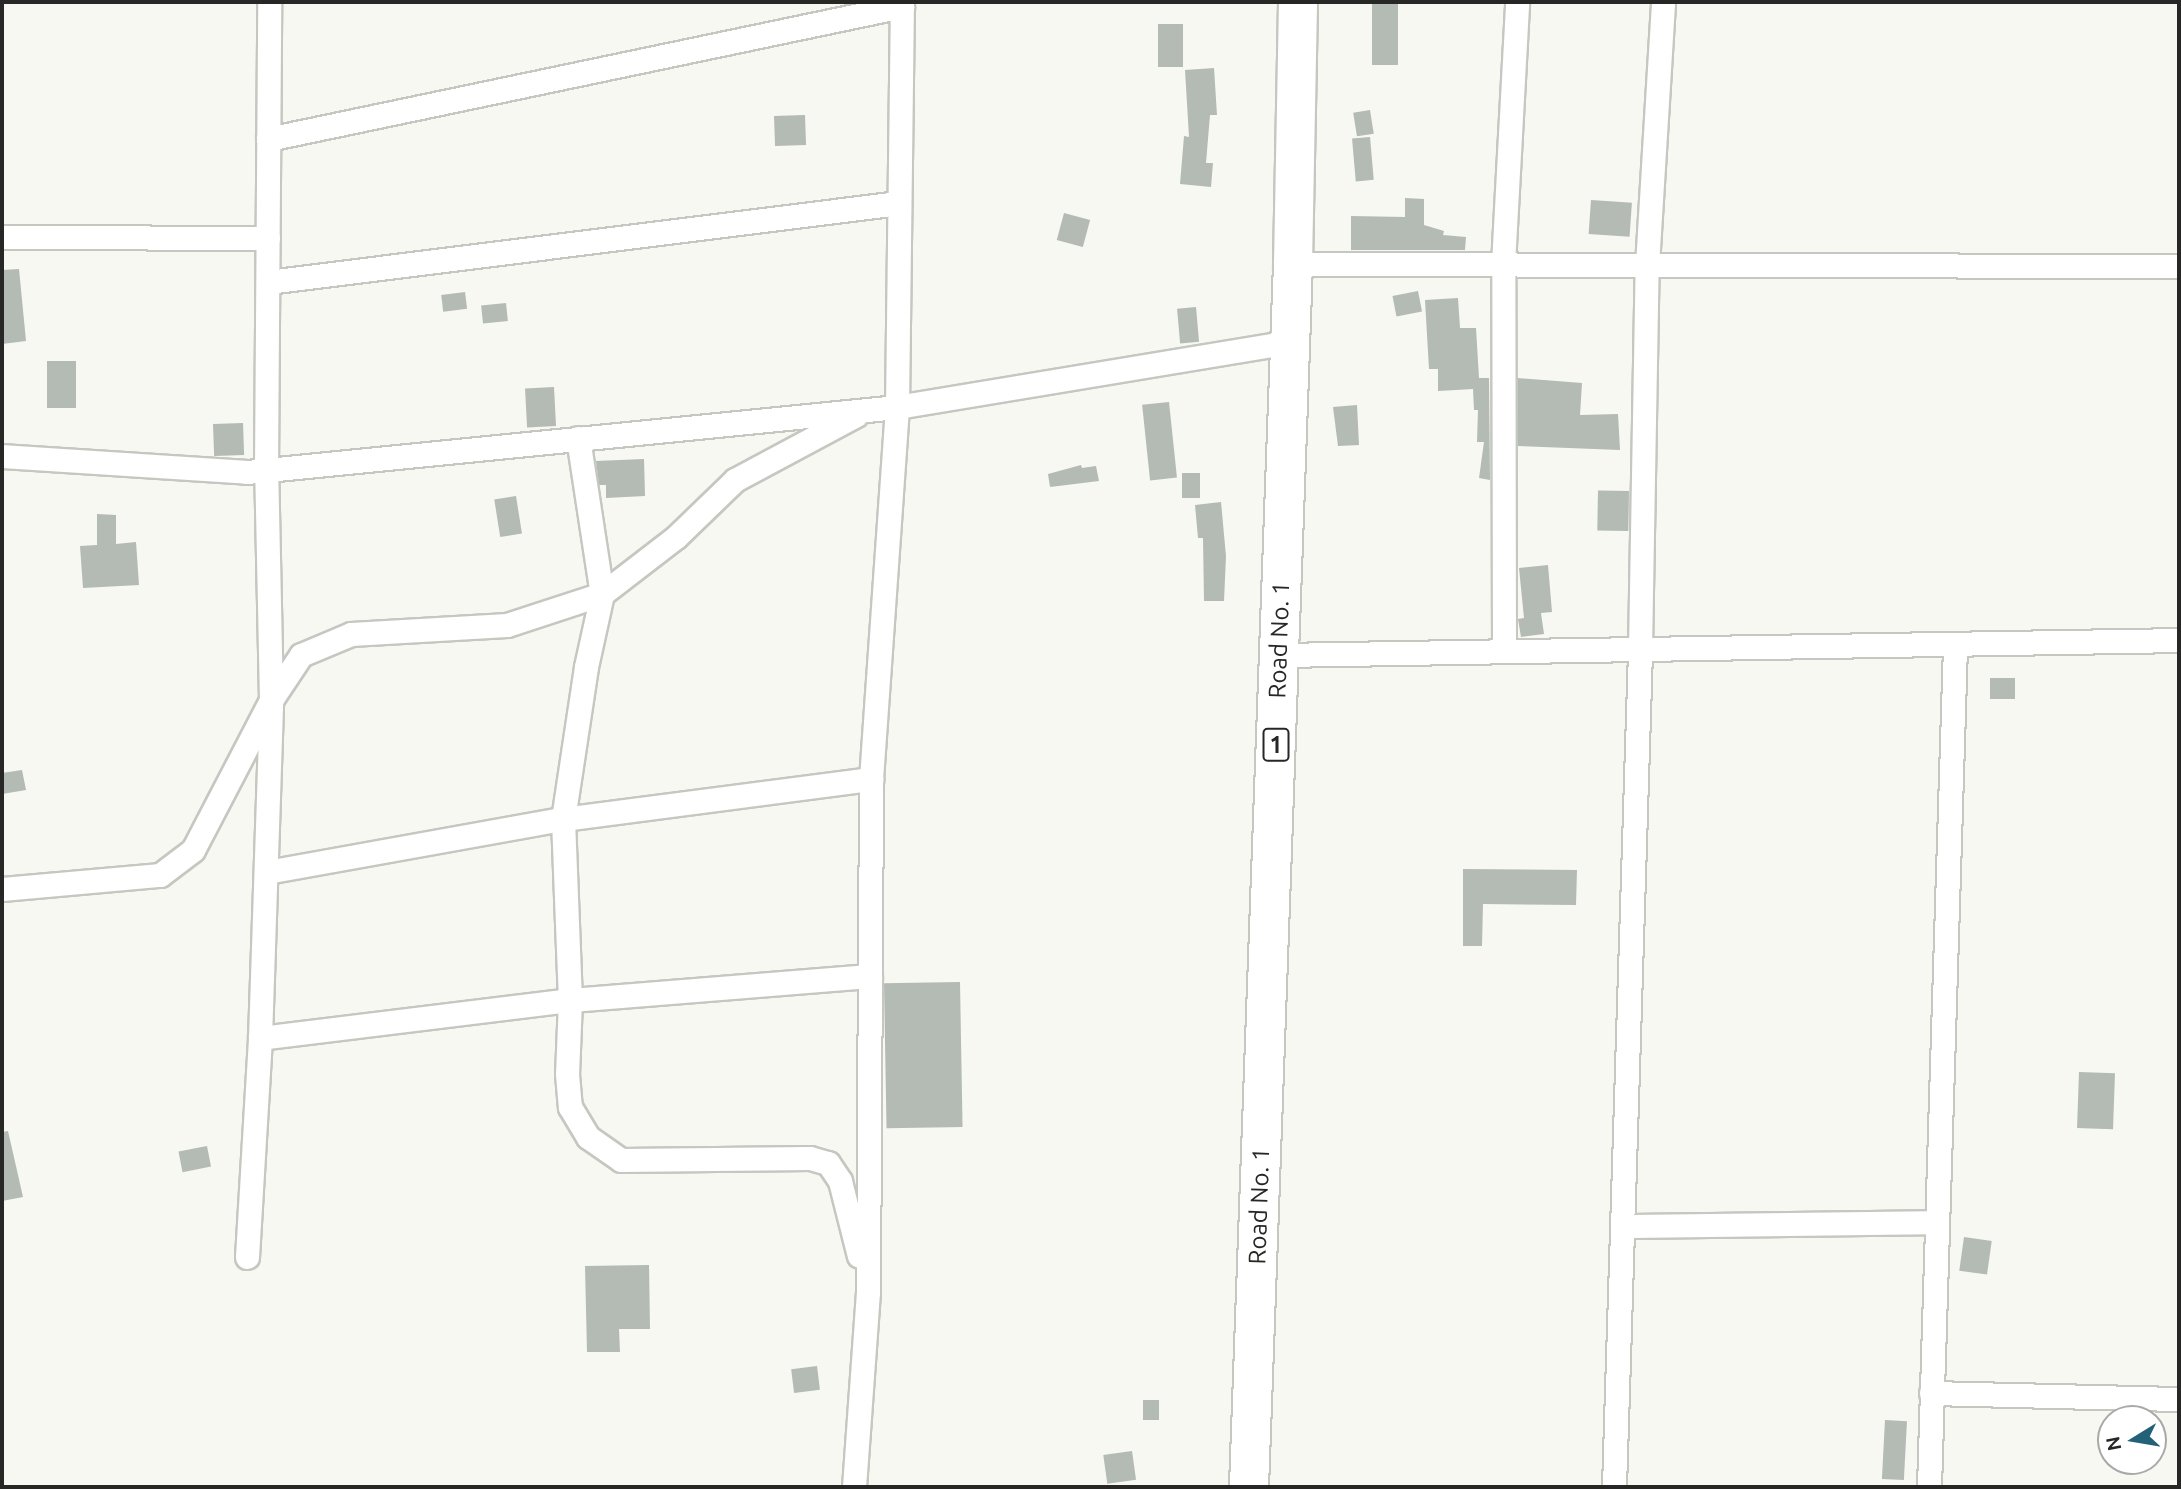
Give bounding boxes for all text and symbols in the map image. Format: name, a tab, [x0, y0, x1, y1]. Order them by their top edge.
street label: Road No. 1	[1263, 581, 1295, 699]
road number: 1	[1262, 726, 1290, 764]
street label: Road No. 1	[1243, 1147, 1275, 1265]
north arrow	[2097, 1405, 2167, 1475]
text: N	[2101, 1435, 2126, 1453]

